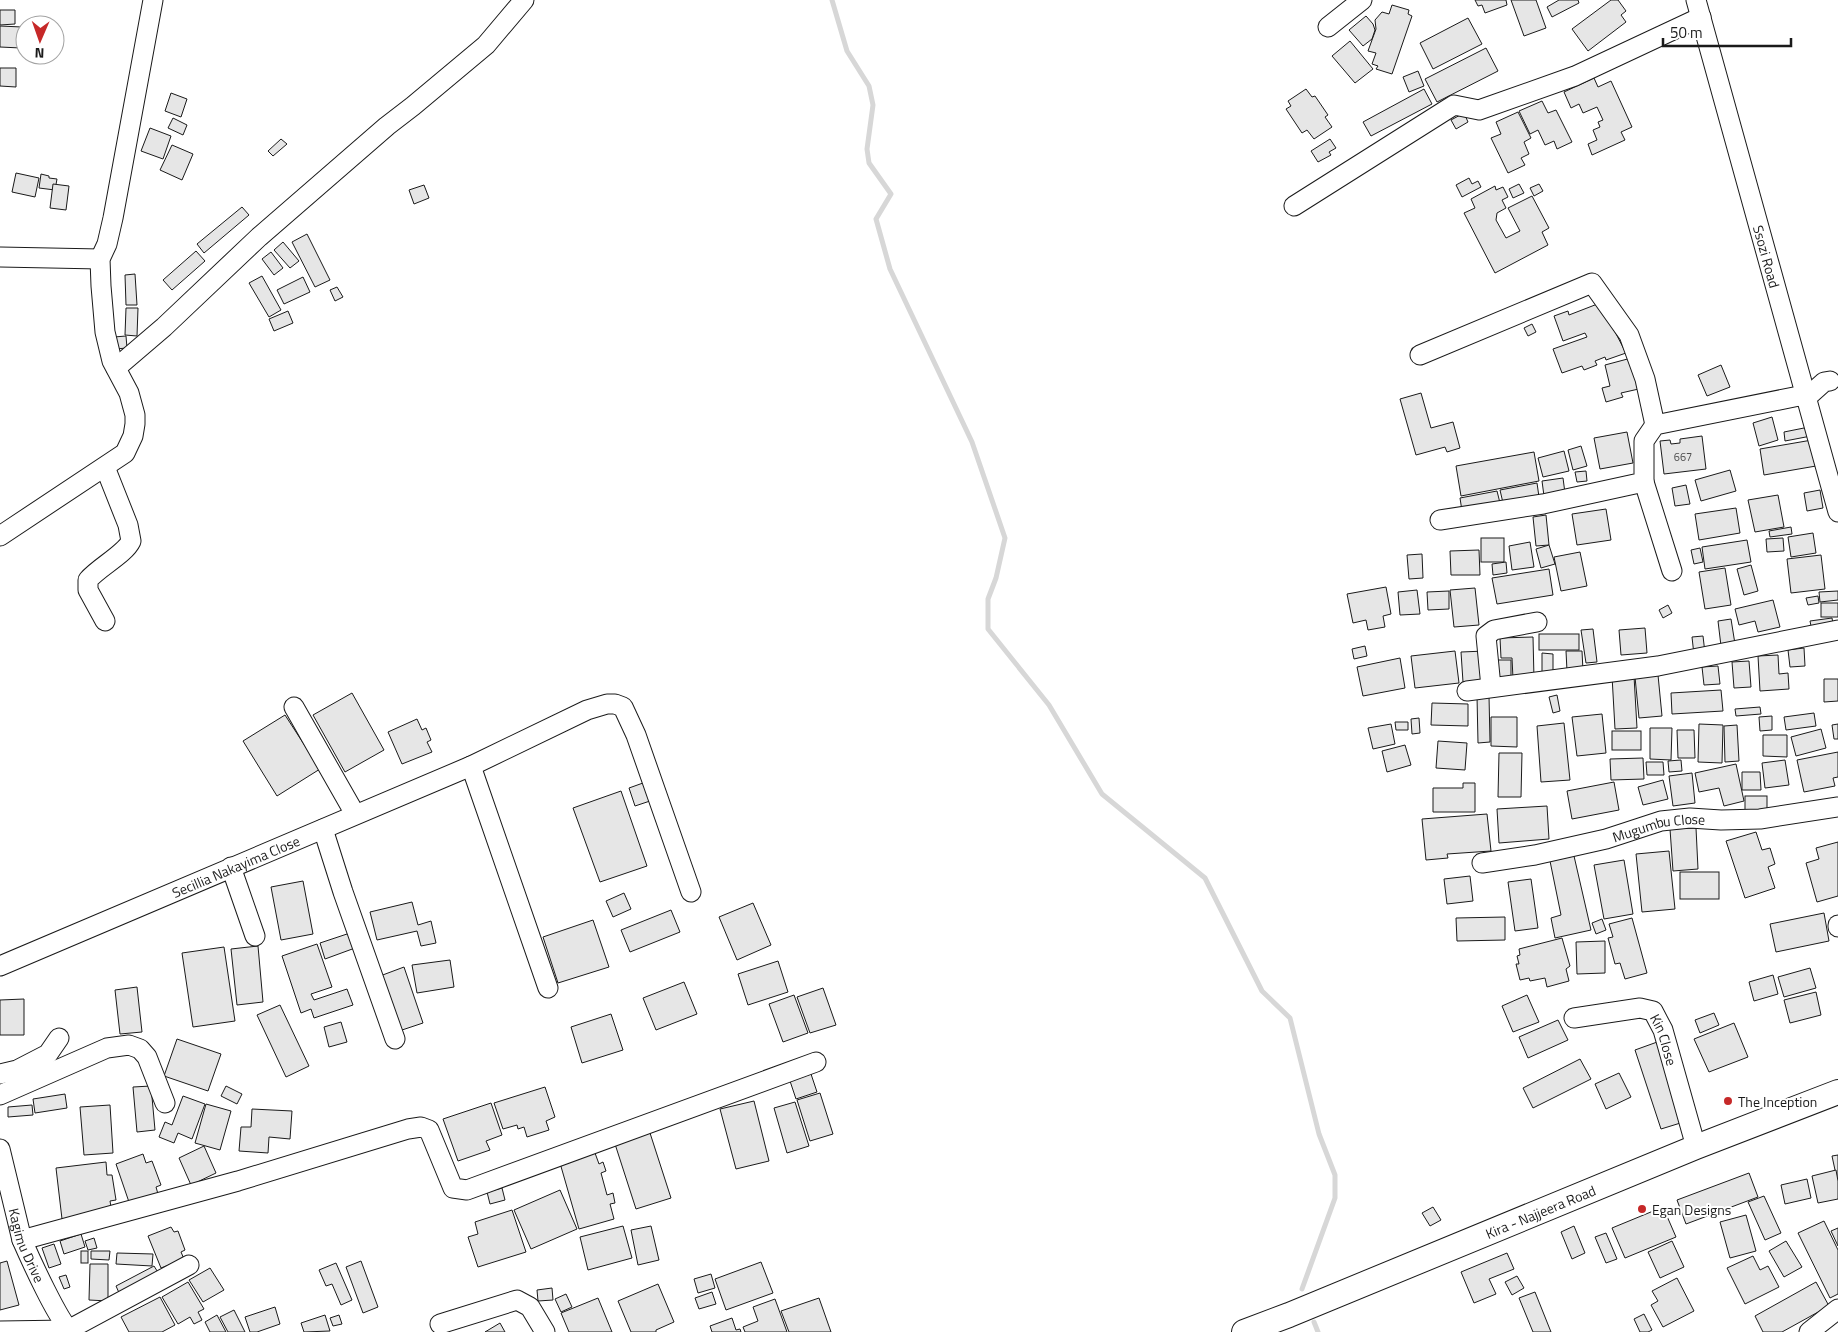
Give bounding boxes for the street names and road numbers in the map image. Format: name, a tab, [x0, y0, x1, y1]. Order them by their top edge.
street label: Ssozi Road	[1748, 223, 1786, 290]
street label: Mugumbu Close	[1609, 807, 1706, 847]
street label: Secillia Nakayima Close	[168, 829, 303, 902]
street label: Kin Close	[1646, 1010, 1683, 1068]
street label: Kira - Najjeera Road	[1482, 1179, 1599, 1243]
street label: Kagimu Drive	[4, 1206, 51, 1286]

